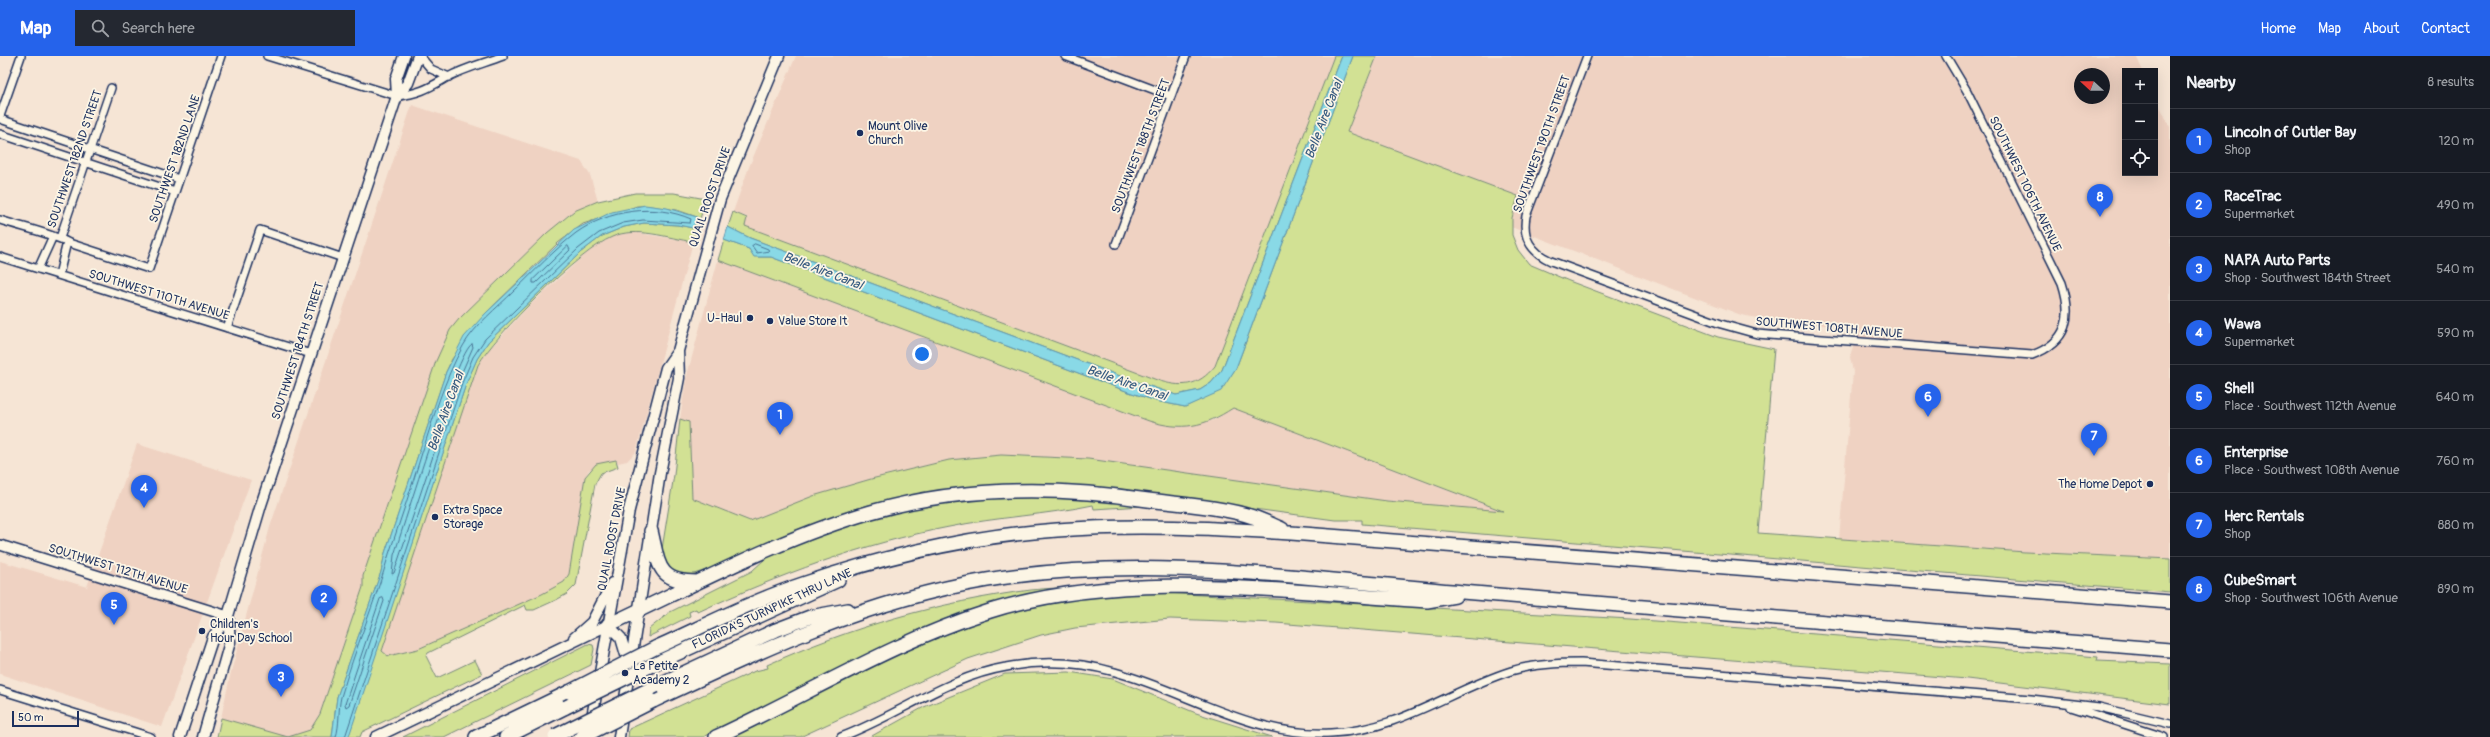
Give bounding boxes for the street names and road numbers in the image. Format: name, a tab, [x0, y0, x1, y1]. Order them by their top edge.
street label: SOUTHWEST 190TH STREET	[1510, 73, 1574, 215]
street label: SOUTHWEST 188TH STREET	[1108, 76, 1174, 215]
street label: SOUTHWEST 182ND STREET	[44, 88, 106, 230]
street label: SOUTHWEST 182ND LANE	[146, 93, 204, 225]
street label: SOUTHWEST 106TH AVENUE	[1986, 114, 2064, 254]
street label: QUAIL ROOST DRIVE	[686, 145, 734, 249]
street label: SOUTHWEST 110TH AVENUE	[87, 266, 231, 324]
street label: SOUTHWEST 184TH STREET	[269, 280, 327, 422]
street label: SOUTHWEST 108TH AVENUE	[1755, 314, 1903, 342]
street label: QUAIL ROOST DRIVE	[595, 486, 629, 592]
street label: SOUTHWEST 112TH AVENUE	[47, 541, 189, 597]
street label: FLORIDA'S TURNPIKE THRU LANE	[690, 565, 854, 653]

